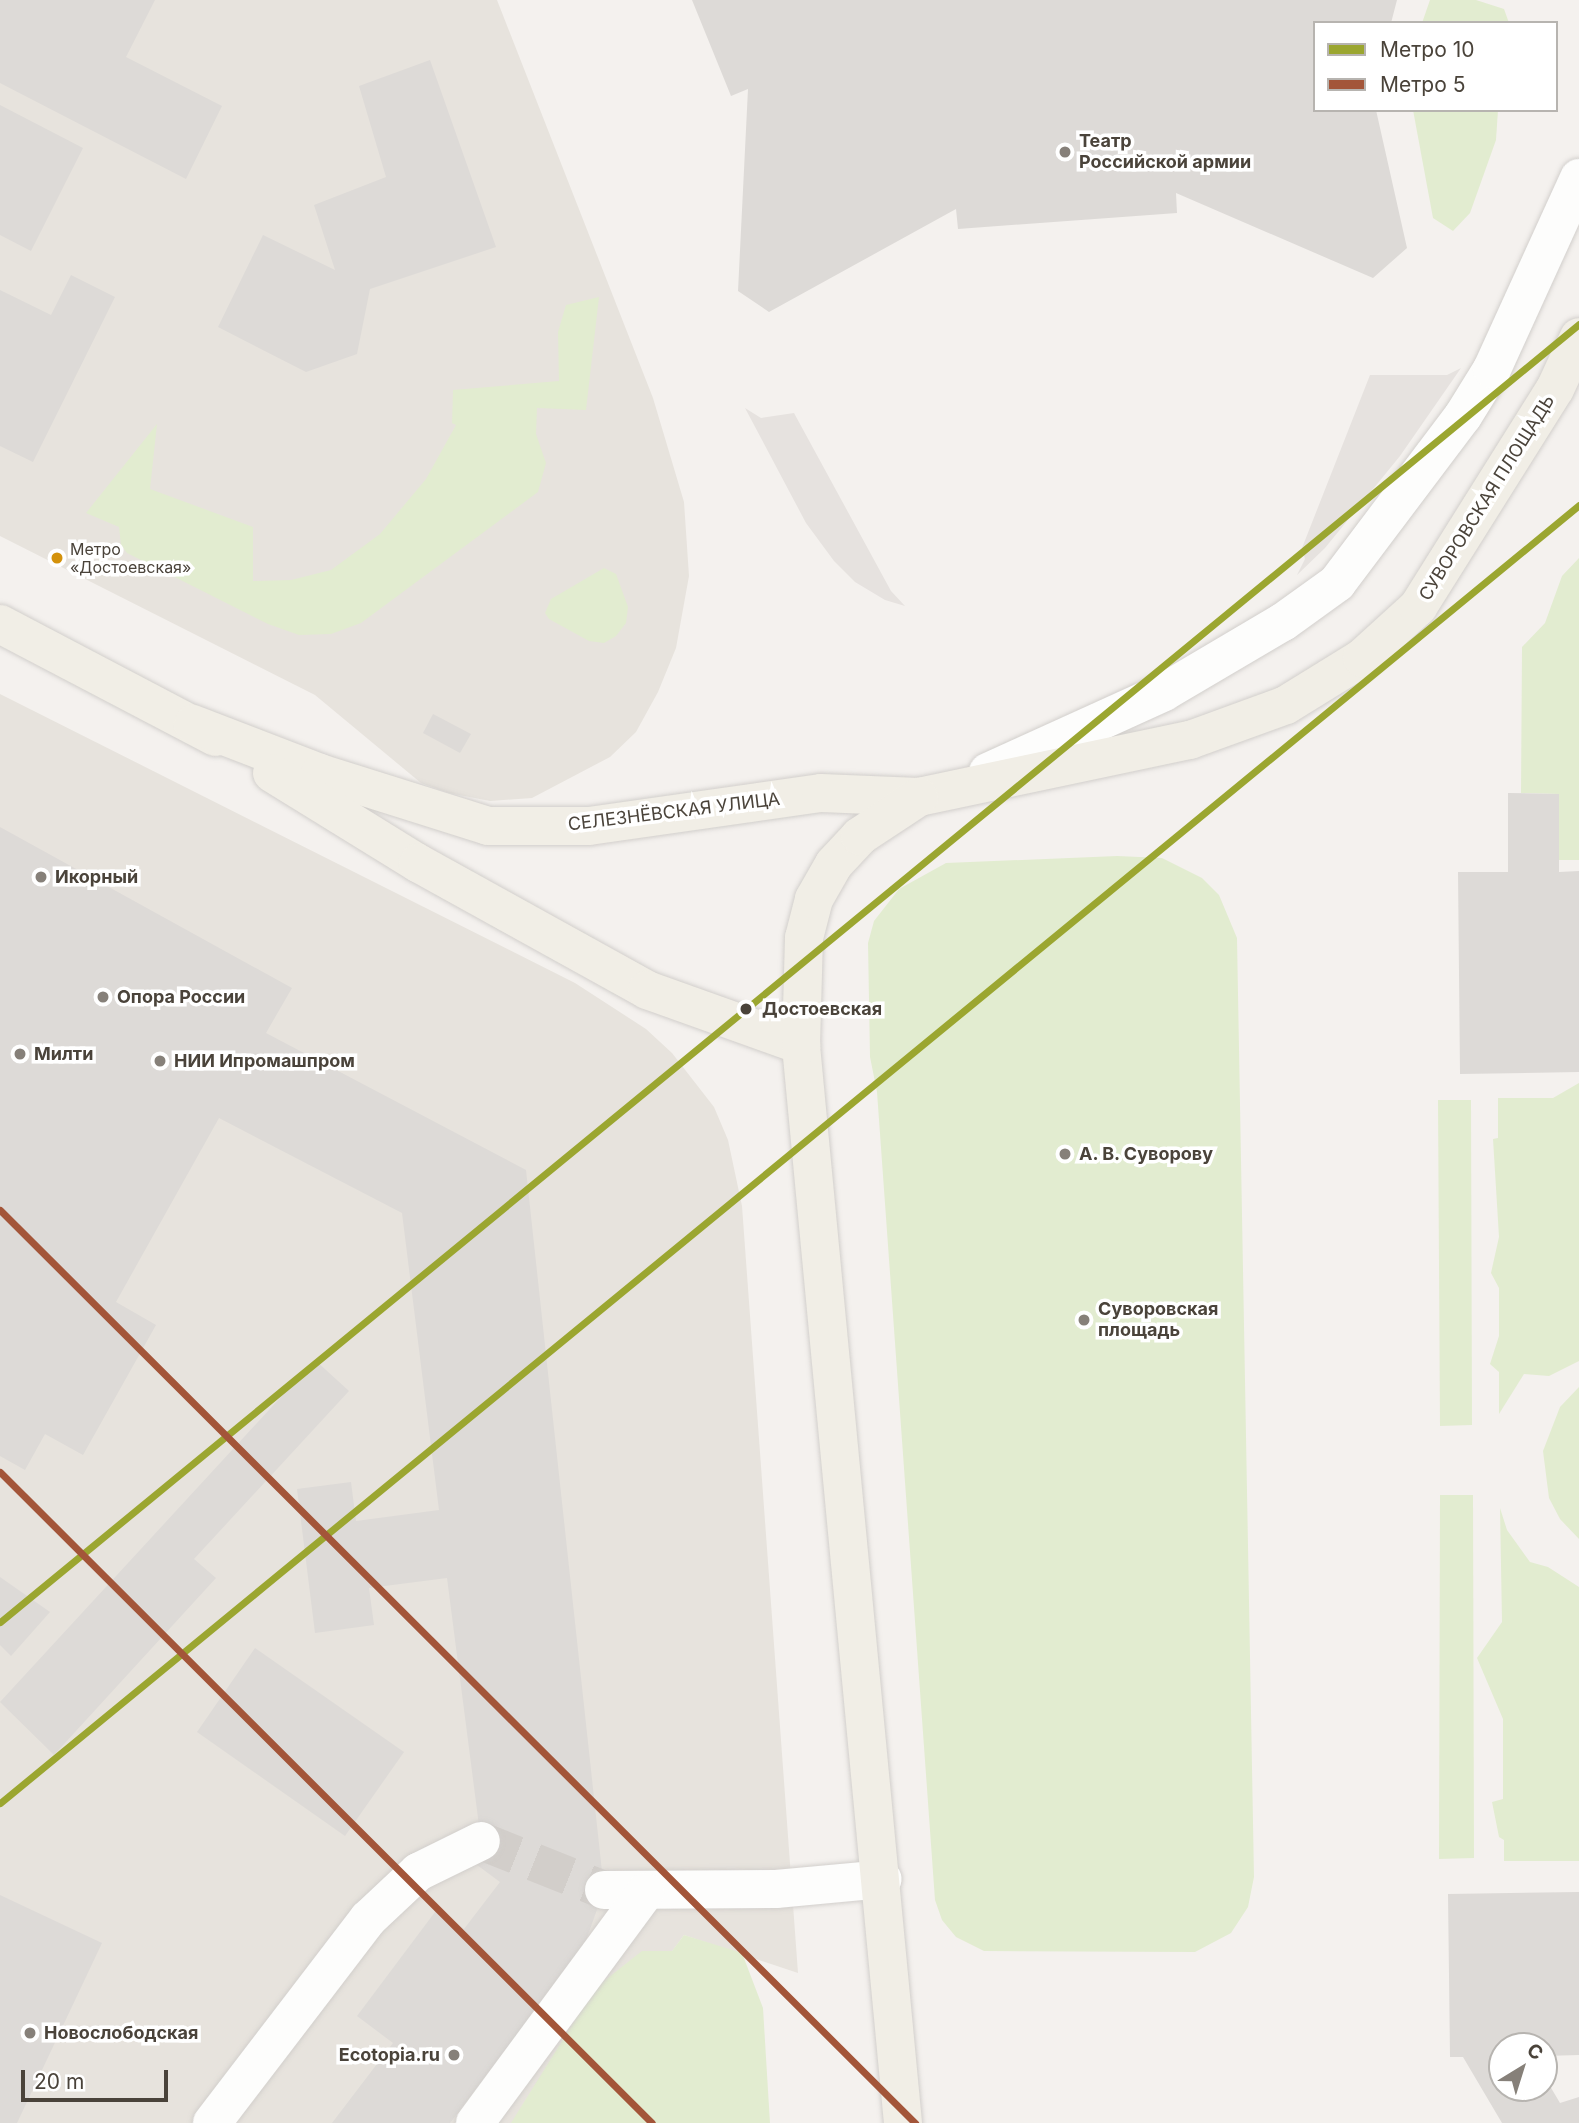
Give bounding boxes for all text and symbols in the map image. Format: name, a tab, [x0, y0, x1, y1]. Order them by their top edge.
legend	[1313, 21, 1558, 112]
text: Метро 10	[1380, 37, 1474, 62]
text: Метро 5	[1380, 72, 1465, 97]
place label: Театр Российской армии	[1079, 131, 1251, 174]
marker: Театр Российской армии	[1057, 144, 1073, 160]
street label: СУВОРОВСКАЯ ПЛОЩАДЬ	[1415, 391, 1559, 605]
place label: Метро «Достоевская»	[70, 539, 191, 577]
marker: Метро «Достоевская»	[50, 551, 64, 565]
street label: СЕЛЕЗНЁВСКАЯ УЛИЦА	[567, 788, 781, 836]
place label: Икорный	[55, 866, 138, 888]
marker: Икорный	[33, 869, 49, 885]
place label: Опора России	[117, 986, 245, 1008]
marker: Опора России	[95, 989, 111, 1005]
place label: Достоевская	[762, 998, 882, 1020]
marker: Достоевская	[736, 999, 756, 1019]
place label: Милти	[34, 1043, 93, 1065]
marker: Милти	[12, 1046, 28, 1062]
place label: НИИ Ипромашпром	[174, 1050, 355, 1072]
marker: НИИ Ипромашпром	[152, 1053, 168, 1069]
place label: А. В. Суворову	[1079, 1143, 1214, 1165]
marker: А. В. Суворову	[1057, 1146, 1073, 1162]
place label: Суворовская площадь	[1098, 1299, 1218, 1342]
marker: Суворовская площадь	[1076, 1312, 1092, 1328]
place label: Новослободская	[44, 2022, 198, 2044]
marker: Новослободская	[22, 2025, 38, 2041]
north arrow	[1488, 2032, 1558, 2102]
text: С	[1522, 2038, 1548, 2065]
place label: Ecotopia.ru	[339, 2044, 440, 2066]
marker: Ecotopia.ru	[446, 2047, 462, 2063]
scale bar	[24, 2056, 172, 2100]
text: 20 m	[34, 2069, 84, 2094]

